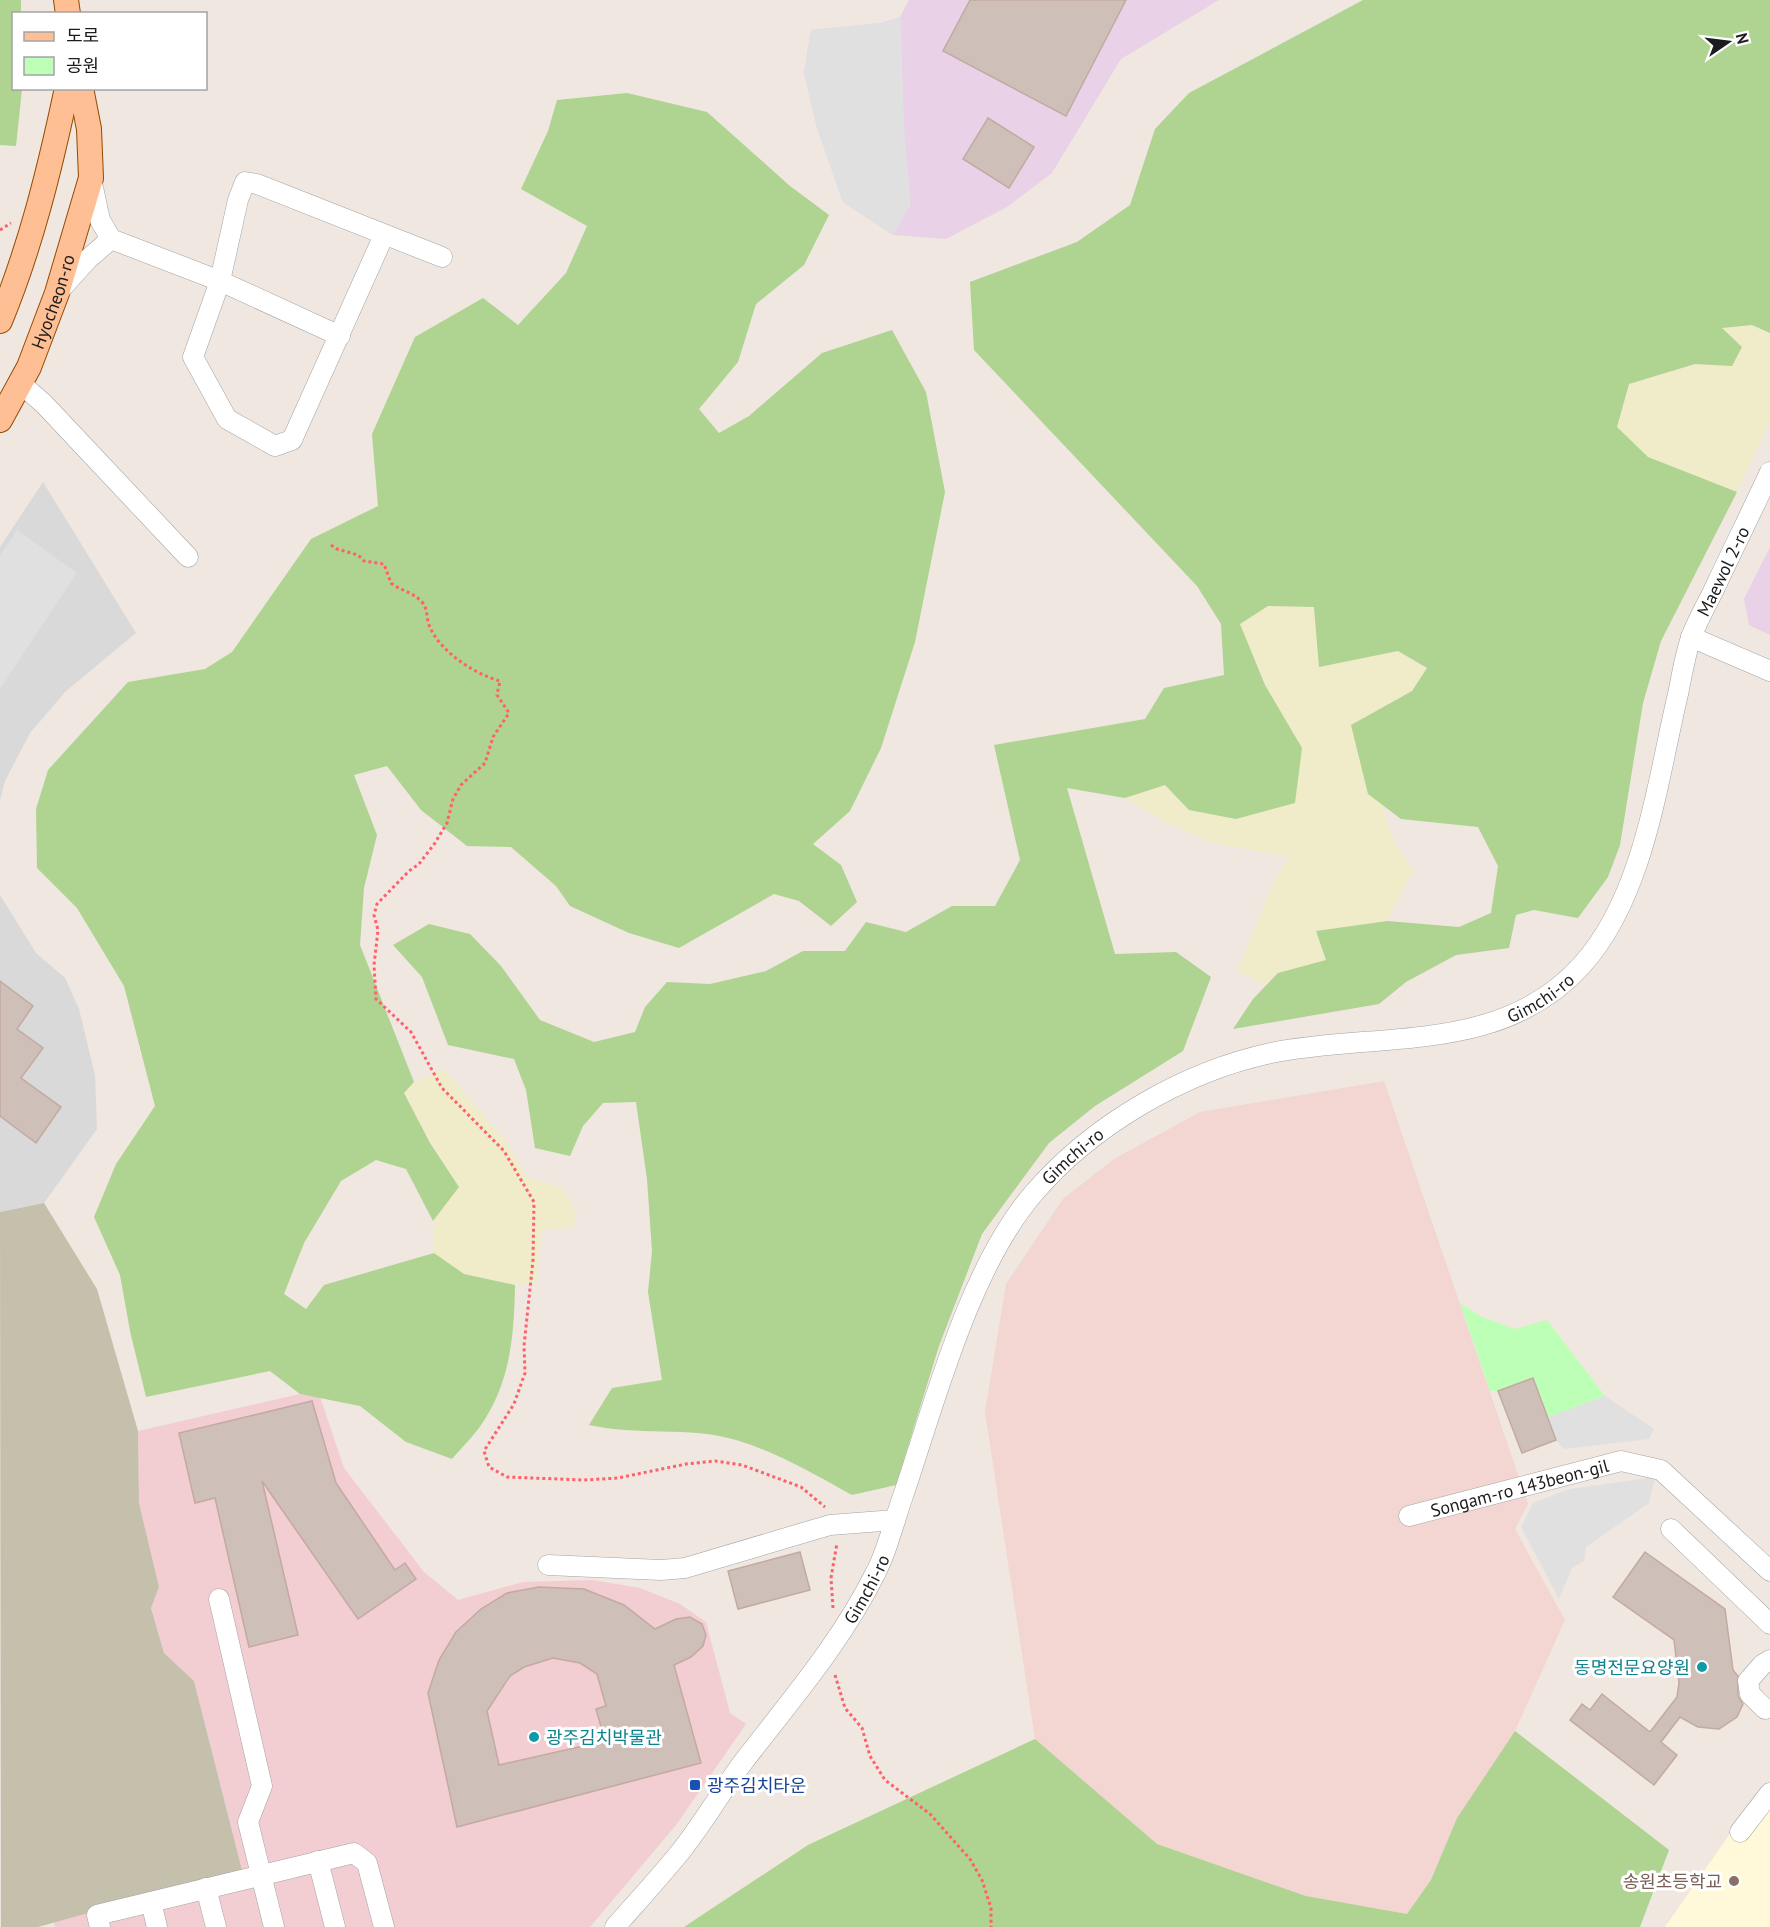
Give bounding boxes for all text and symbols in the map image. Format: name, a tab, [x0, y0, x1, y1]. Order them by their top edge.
legend	[12, 12, 207, 90]
north arrow	[1698, 12, 1758, 72]
text: 도로	[66, 24, 99, 47]
text: N	[1732, 31, 1754, 46]
text: 공원	[66, 54, 99, 77]
street label: Hyocheon-ro	[25, 252, 79, 352]
street label: Maewol 2-ro	[1691, 522, 1754, 620]
street label: Gimchi-ro	[1503, 968, 1579, 1027]
street label: Gimchi-ro	[1036, 1122, 1108, 1189]
street label: Songam-ro 143beon-gil	[1428, 1453, 1612, 1522]
street label: Gimchi-ro	[838, 1551, 894, 1628]
place label: 동명전문요양원	[1574, 1656, 1690, 1679]
marker: 동명전문요양원	[1695, 1660, 1709, 1674]
place label: 광주김치박물관	[546, 1726, 662, 1749]
marker: 광주김치박물관	[527, 1730, 541, 1744]
place label: 광주김치타운	[707, 1774, 806, 1797]
marker: 광주김치타운	[688, 1778, 702, 1792]
place label: 송원초등학교	[1623, 1870, 1722, 1893]
marker: 송원초등학교	[1727, 1874, 1741, 1888]

